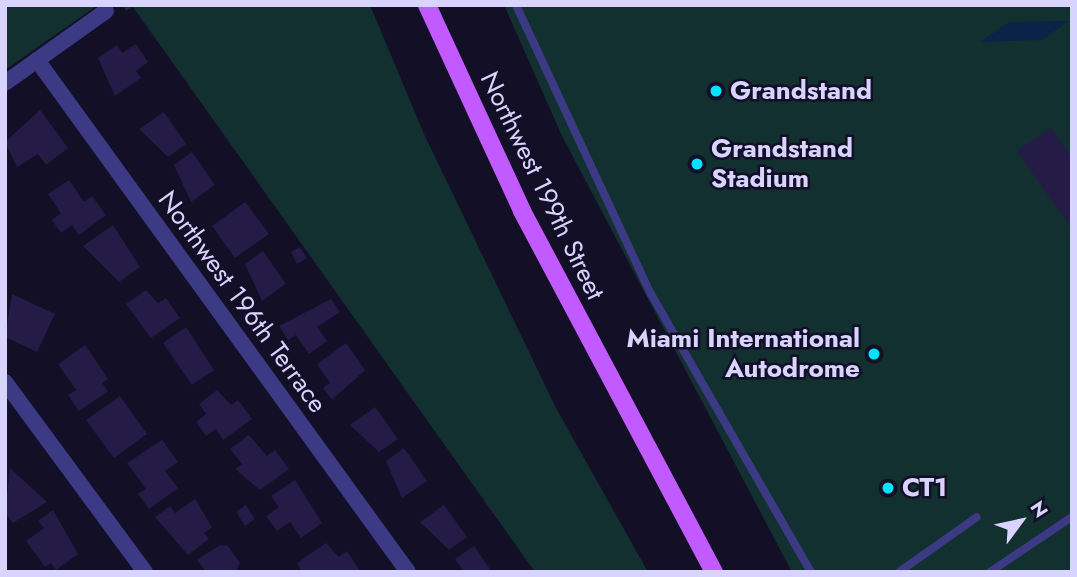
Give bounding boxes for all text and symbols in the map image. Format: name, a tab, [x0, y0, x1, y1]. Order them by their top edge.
street label: Northwest 199th Street	[473, 67, 611, 305]
place label: Grandstand	[730, 75, 872, 107]
marker: Grandstand	[708, 83, 724, 99]
place label: Grandstand Stadium	[711, 133, 853, 194]
marker: Grandstand Stadium	[689, 156, 705, 172]
street label: Northwest 196th Terrace	[151, 185, 333, 419]
place label: Miami International Autodrome	[626, 323, 860, 384]
marker: Miami International Autodrome	[866, 346, 882, 362]
place label: CT1	[902, 472, 947, 504]
marker: CT1	[880, 480, 896, 496]
north arrow	[986, 486, 1056, 556]
text: N	[1024, 496, 1054, 523]

